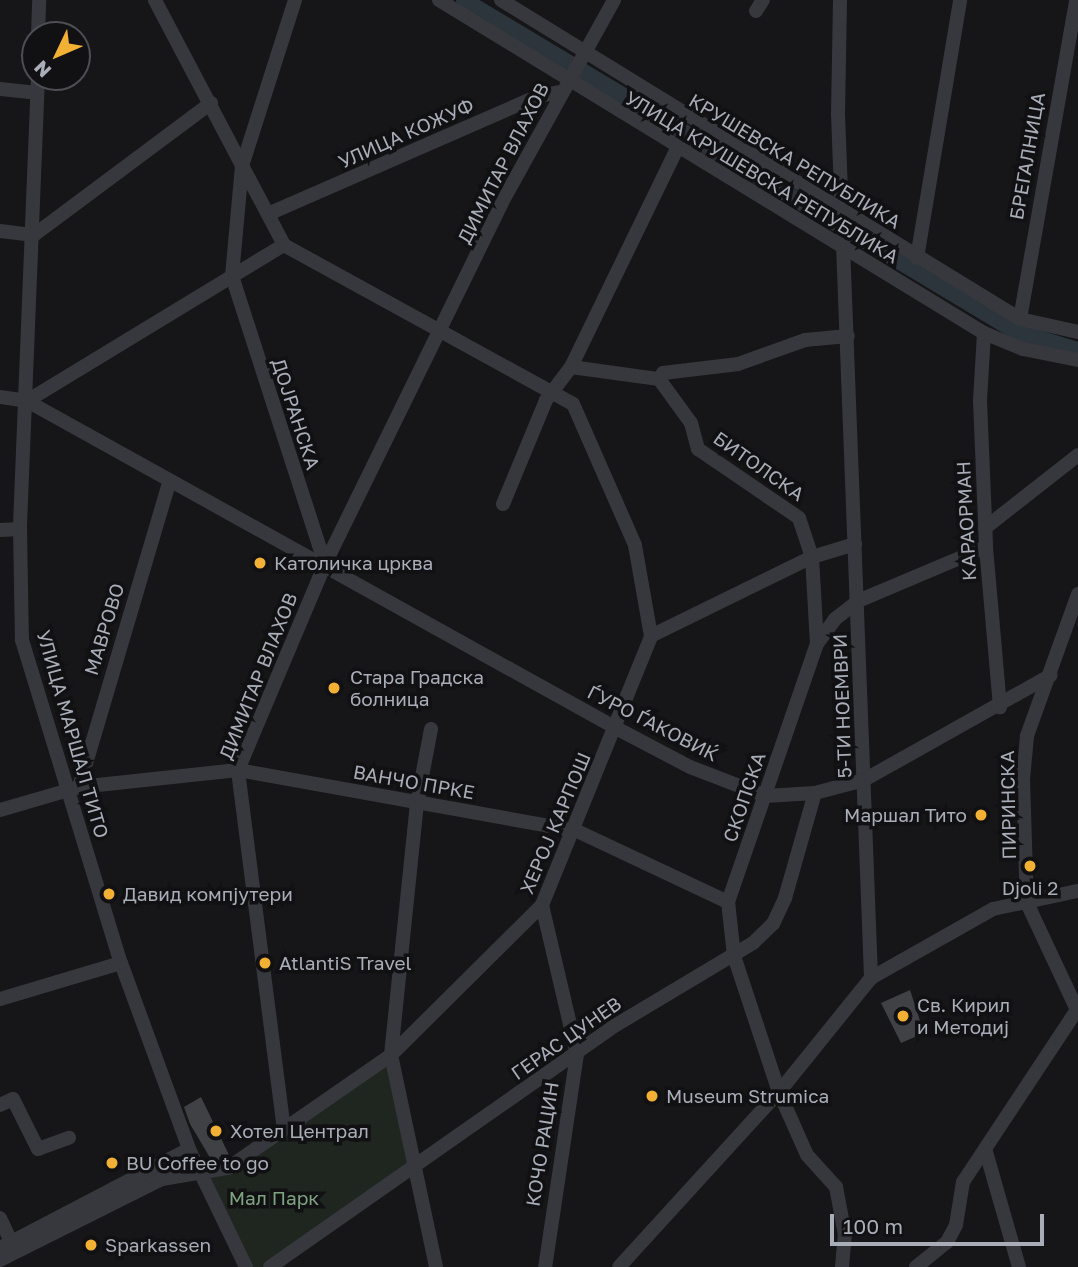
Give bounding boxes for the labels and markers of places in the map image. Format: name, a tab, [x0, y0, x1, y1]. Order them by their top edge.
place label: Католичка црква	[274, 552, 433, 574]
marker: Католичка црква	[252, 555, 268, 571]
place label: Стара Градска болница	[350, 666, 484, 710]
marker: Стара Градска болница	[324, 678, 344, 698]
place label: Маршал Тито	[844, 804, 967, 826]
marker: Маршал Тито	[973, 807, 989, 823]
marker: Djoli 2	[1022, 858, 1038, 874]
place label: Djoli 2	[1002, 877, 1058, 899]
place label: Давид компјутери	[123, 883, 293, 905]
marker: Давид компјутери	[101, 886, 117, 902]
place label: AtlantiS Travel	[279, 952, 411, 974]
marker: AtlantiS Travel	[257, 955, 273, 971]
place label: Св. Кирил и Методиј	[917, 994, 1010, 1038]
marker: Св. Кирил и Методиј	[895, 1008, 911, 1024]
place label: Museum Strumica	[666, 1085, 829, 1107]
marker: Museum Strumica	[644, 1088, 660, 1104]
place label: Хотел Централ	[230, 1120, 369, 1142]
marker: Хотел Централ	[208, 1123, 224, 1139]
place label: BU Coffee to go	[126, 1152, 269, 1174]
marker: BU Coffee to go	[104, 1155, 120, 1171]
place label: Sparkassen	[105, 1234, 211, 1256]
marker: Sparkassen	[83, 1237, 99, 1253]

